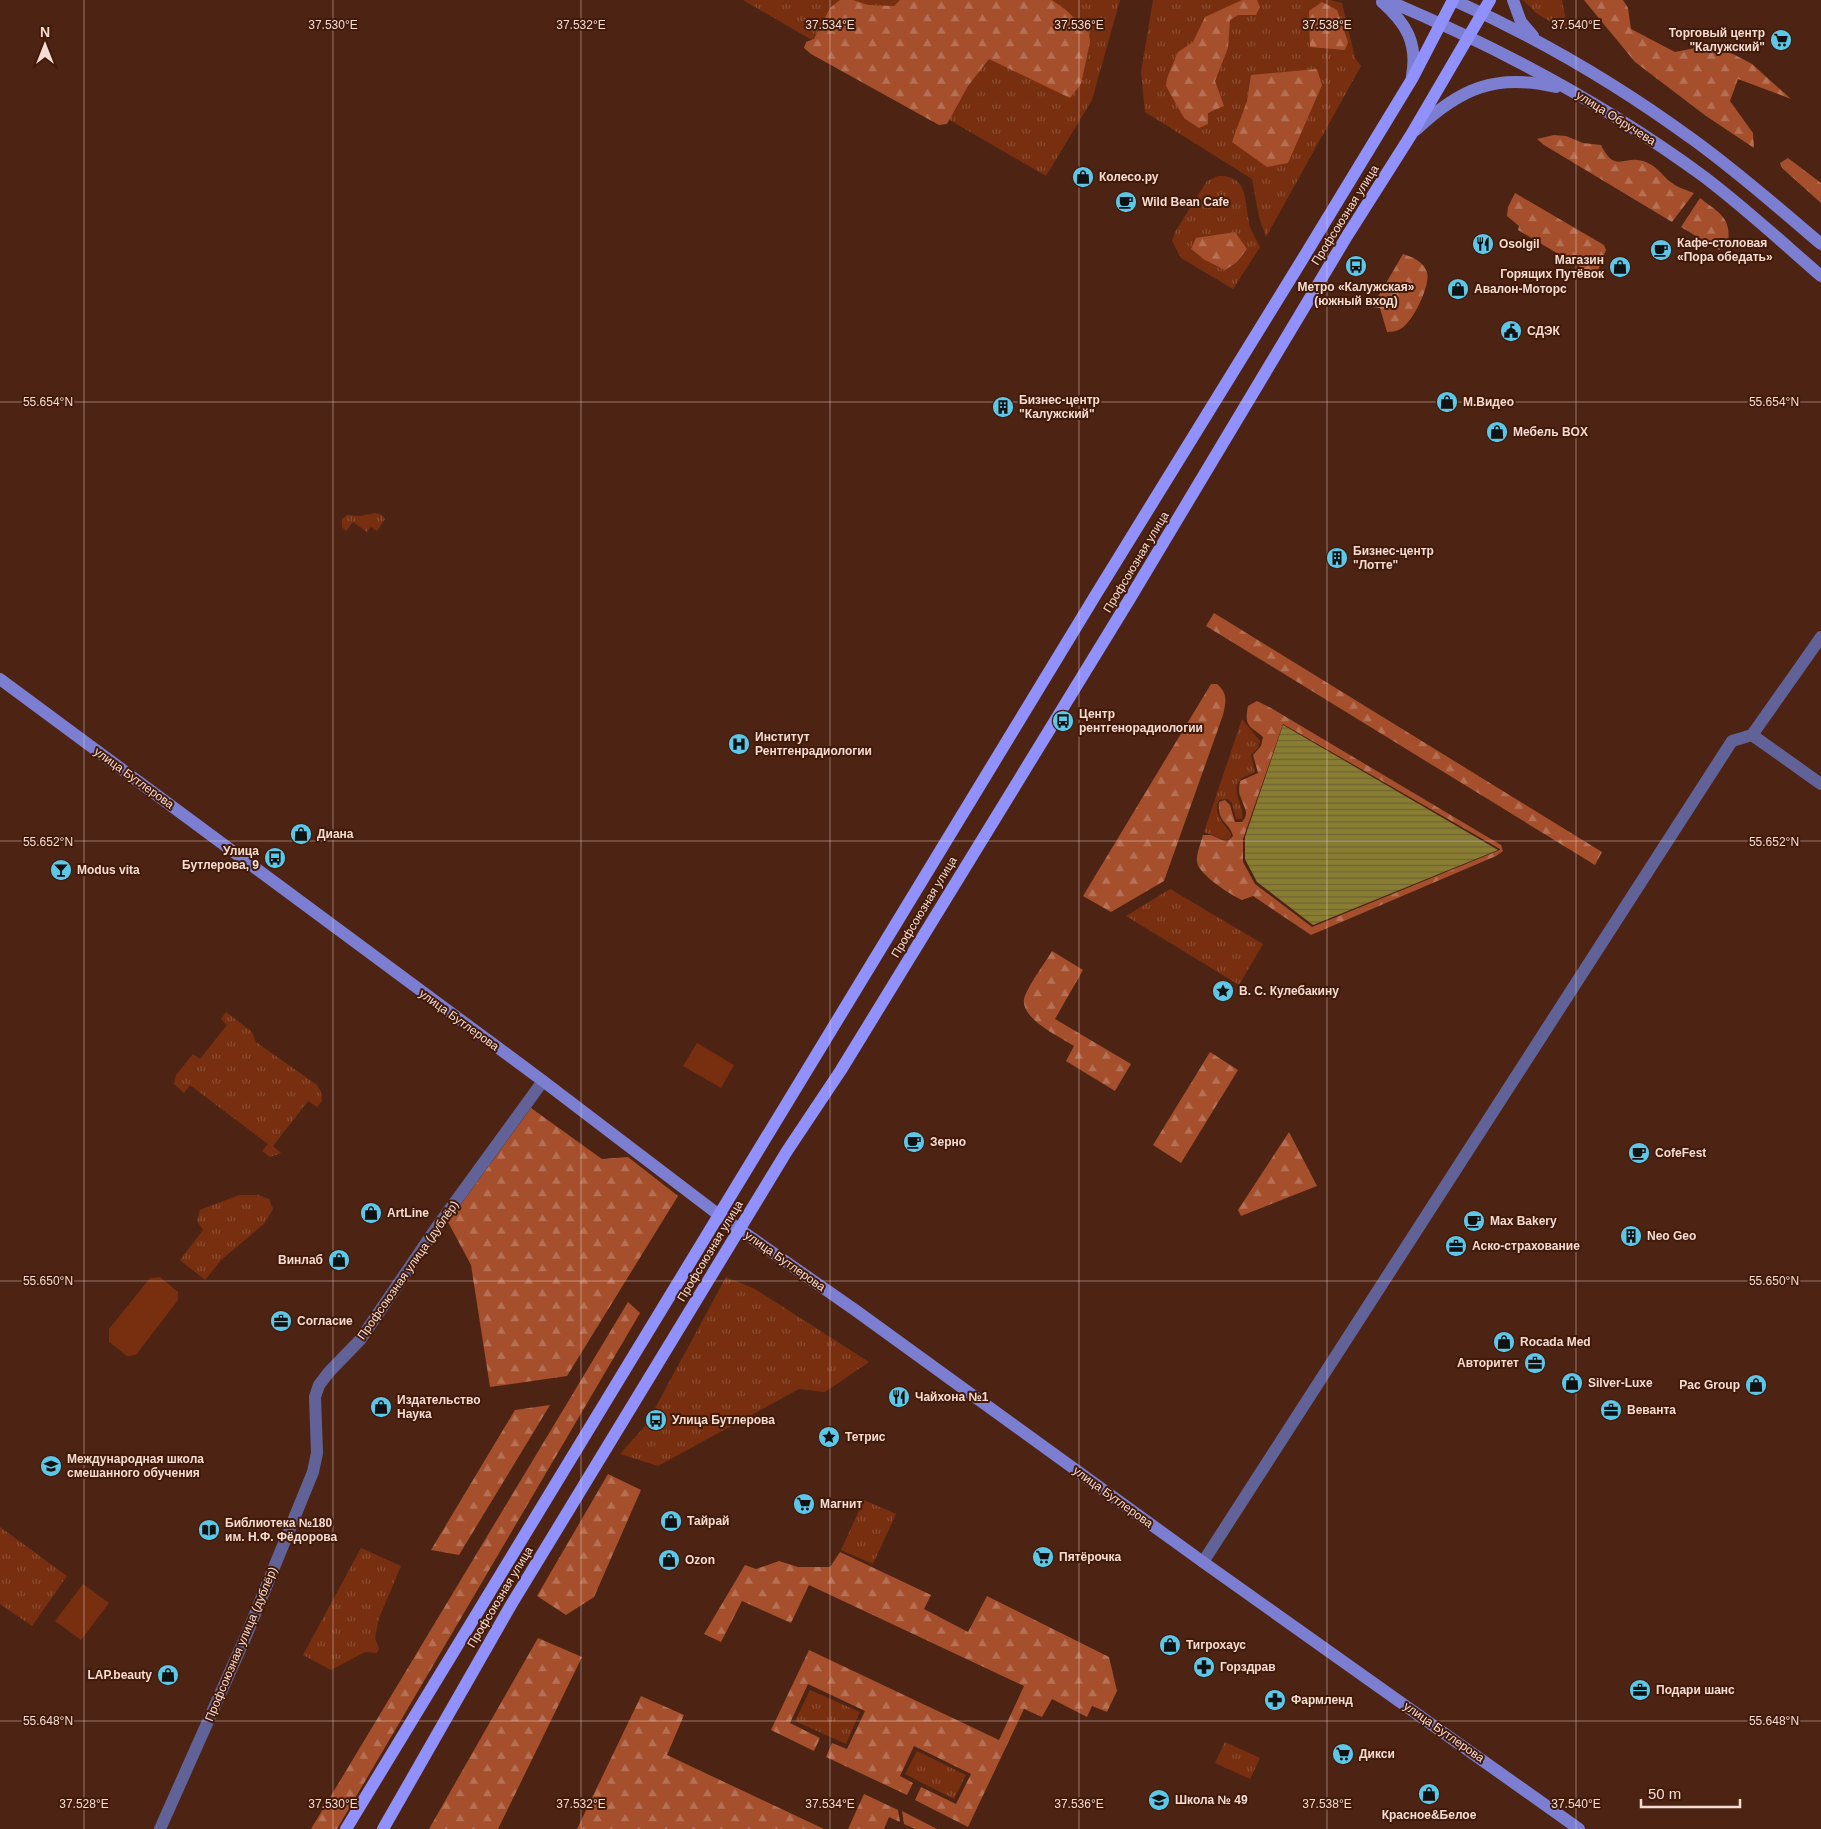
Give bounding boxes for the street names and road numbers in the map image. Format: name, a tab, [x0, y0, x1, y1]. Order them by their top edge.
street label: улица Обручева	[1574, 88, 1659, 148]
street label: Профсоюзная улица	[1309, 162, 1382, 268]
street label: Профсоюзная улица	[1100, 509, 1172, 615]
street label: улица Бутлерова	[91, 744, 177, 812]
street label: Профсоюзная улица	[888, 854, 960, 960]
street label: улица Бутлерова	[416, 986, 502, 1054]
street label: Профсоюзная улица (дублёр)	[355, 1198, 461, 1342]
street label: Профсоюзная улица	[674, 1198, 746, 1304]
street label: улица Бутлерова	[742, 1228, 828, 1294]
street label: улица Бутлерова	[1070, 1463, 1156, 1531]
street label: Профсоюзная улица	[464, 1544, 536, 1650]
street label: Профсоюзная улица (дублёр)	[202, 1565, 280, 1723]
street label: улица Бутлерова	[1401, 1699, 1487, 1765]

